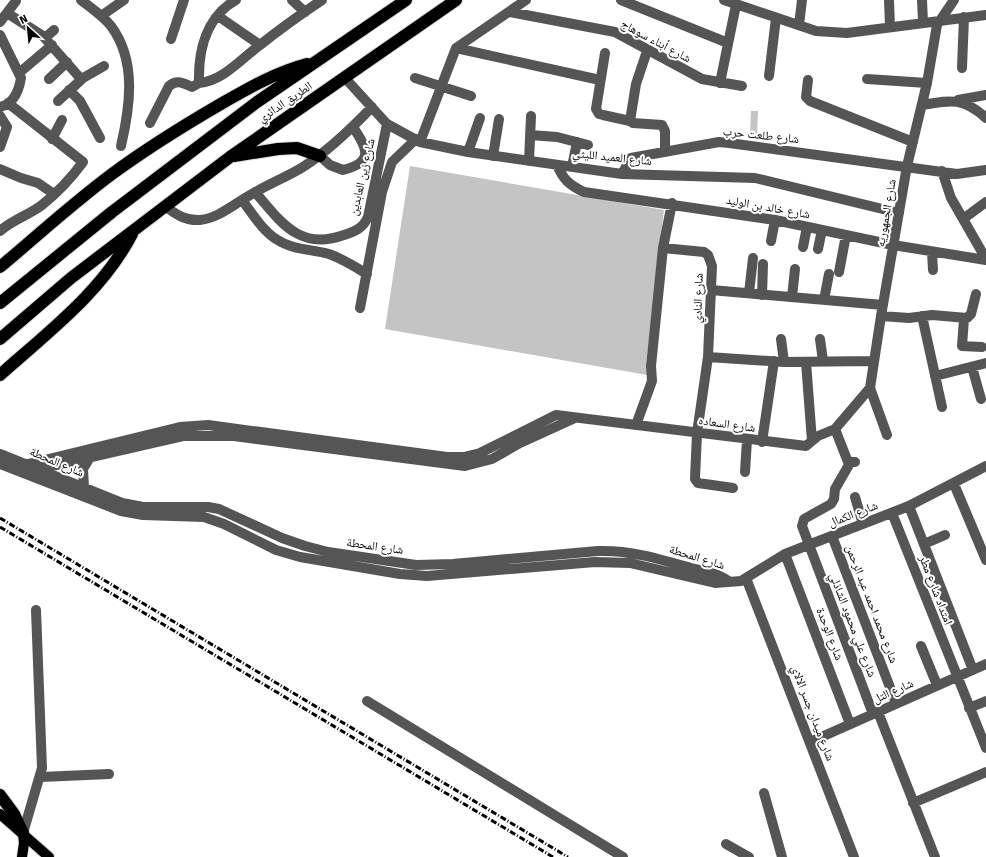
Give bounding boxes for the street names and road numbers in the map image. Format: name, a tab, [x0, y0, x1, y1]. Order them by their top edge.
street label: شارع أبناء سوهاج	[618, 17, 694, 66]
street label: الطريق الدائري	[255, 79, 317, 128]
street label: شارع طلعت حرب	[722, 124, 800, 147]
street label: شارع زين العابدين	[346, 137, 379, 217]
street label: شارع العميد الليثي	[571, 146, 652, 171]
street label: شارع الجمهوريه	[873, 178, 900, 248]
street label: شارع خالد بن الوليد	[725, 193, 811, 222]
street label: شارع النادي	[690, 273, 709, 323]
street label: شارع السعاده	[698, 413, 756, 436]
street label: شارع المحطة	[27, 444, 86, 481]
street label: شارع الكمال	[826, 498, 880, 531]
street label: شارع المحطة	[346, 535, 404, 558]
street label: شارع المحطة	[667, 542, 727, 573]
street label: شارع محمد احمد عبد الرحمن	[842, 543, 901, 666]
street label: امتداد شارع مطر	[915, 552, 956, 627]
street label: شارع علي محمود الشاذلي	[824, 571, 879, 680]
street label: شارع الوحدة	[813, 606, 846, 663]
street label: شارع ميدان جسر الالاي	[786, 663, 838, 764]
street label: شارع التل	[871, 676, 916, 707]

